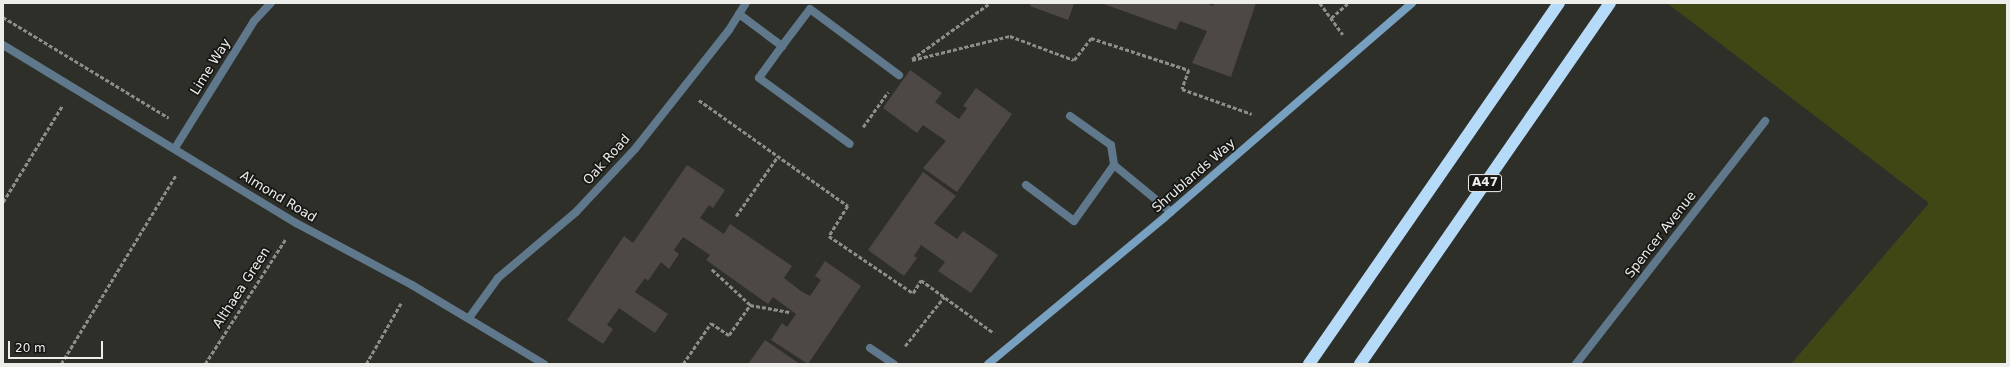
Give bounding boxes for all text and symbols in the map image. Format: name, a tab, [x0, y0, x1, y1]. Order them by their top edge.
street label: Lime Way	[188, 36, 234, 98]
street label: Oak Road	[580, 132, 634, 188]
street label: Shrublands Way	[1149, 136, 1239, 216]
street label: Almond Road	[237, 168, 319, 226]
road number: A47	[1468, 173, 1502, 193]
street label: Spencer Avenue	[1622, 189, 1700, 281]
street label: Althaea Green	[210, 245, 274, 331]
scale bar	[10, 333, 105, 359]
text: 20 m	[15, 341, 46, 355]

